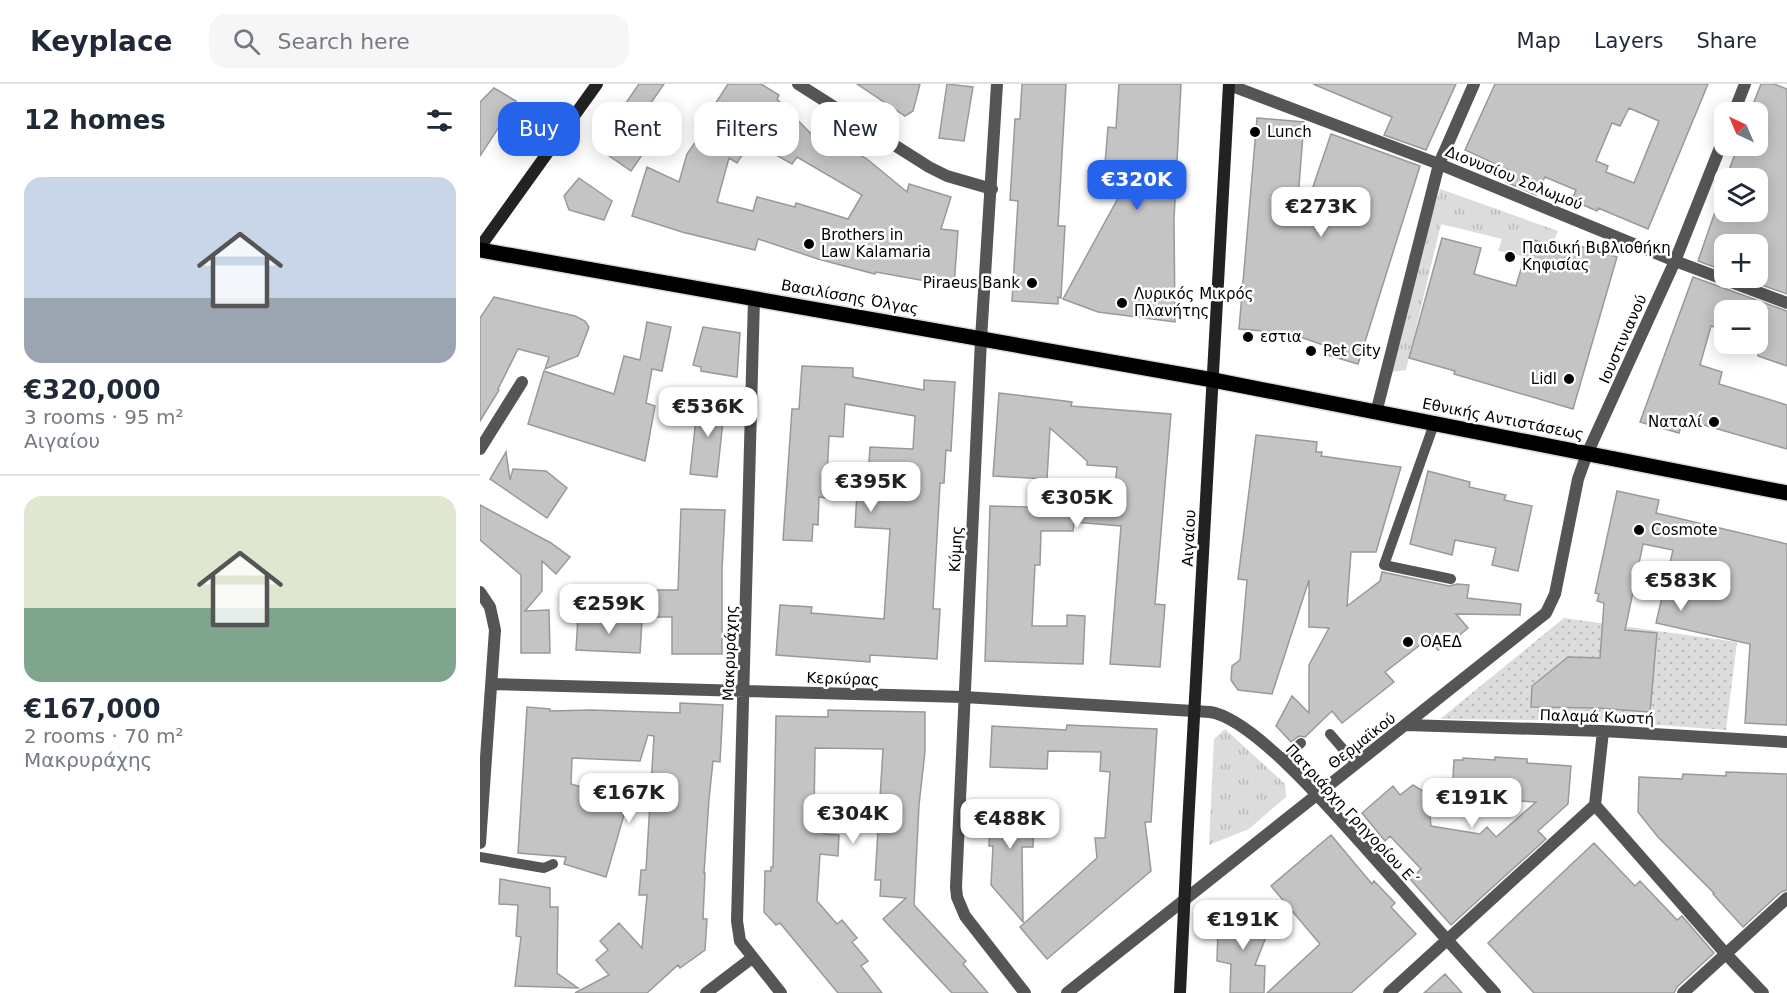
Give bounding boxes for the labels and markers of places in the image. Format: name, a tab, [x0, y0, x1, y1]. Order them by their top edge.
place label: Lunch	[1267, 123, 1312, 141]
marker: Lunch	[1248, 125, 1262, 139]
pin: €320K	[1095, 160, 1179, 211]
pin: €273K	[1279, 187, 1363, 238]
place label: Brothers in Law Kalamaria	[821, 226, 931, 261]
marker: Brothers in Law Kalamaria	[802, 237, 816, 251]
place label: Παιδική Βιβλιοθήκη Κηφισίας	[1522, 239, 1671, 274]
marker: Παιδική Βιβλιοθήκη Κηφισίας	[1503, 250, 1517, 264]
place label: Piraeus Bank	[923, 274, 1020, 292]
marker: Piraeus Bank	[1025, 276, 1039, 290]
place label: Λυρικός Μικρός Πλανήτης	[1134, 285, 1254, 320]
marker: Λυρικός Μικρός Πλανήτης	[1115, 296, 1129, 310]
place label: εστια	[1260, 328, 1302, 346]
marker: εστια	[1241, 330, 1255, 344]
place label: Pet City	[1323, 342, 1381, 360]
marker: Pet City	[1304, 344, 1318, 358]
place label: Lidl	[1531, 370, 1557, 388]
marker: Lidl	[1562, 372, 1576, 386]
pin: €536K	[666, 387, 750, 438]
place label: Ναταλί	[1648, 413, 1702, 431]
marker: Ναταλί	[1707, 415, 1721, 429]
pin: €395K	[829, 462, 913, 513]
pin: €305K	[1035, 478, 1119, 529]
place label: Cosmote	[1651, 521, 1717, 539]
marker: Cosmote	[1632, 523, 1646, 537]
pin: €583K	[1639, 561, 1723, 612]
pin: €259K	[567, 584, 651, 635]
place label: ΟΑΕΔ	[1420, 633, 1463, 651]
marker: ΟΑΕΔ	[1401, 635, 1415, 649]
pin: €167K	[587, 773, 671, 824]
pin: €191K	[1430, 778, 1514, 829]
pin: €304K	[811, 794, 895, 845]
pin: €488K	[968, 799, 1052, 850]
pin: €191K	[1201, 900, 1285, 951]

